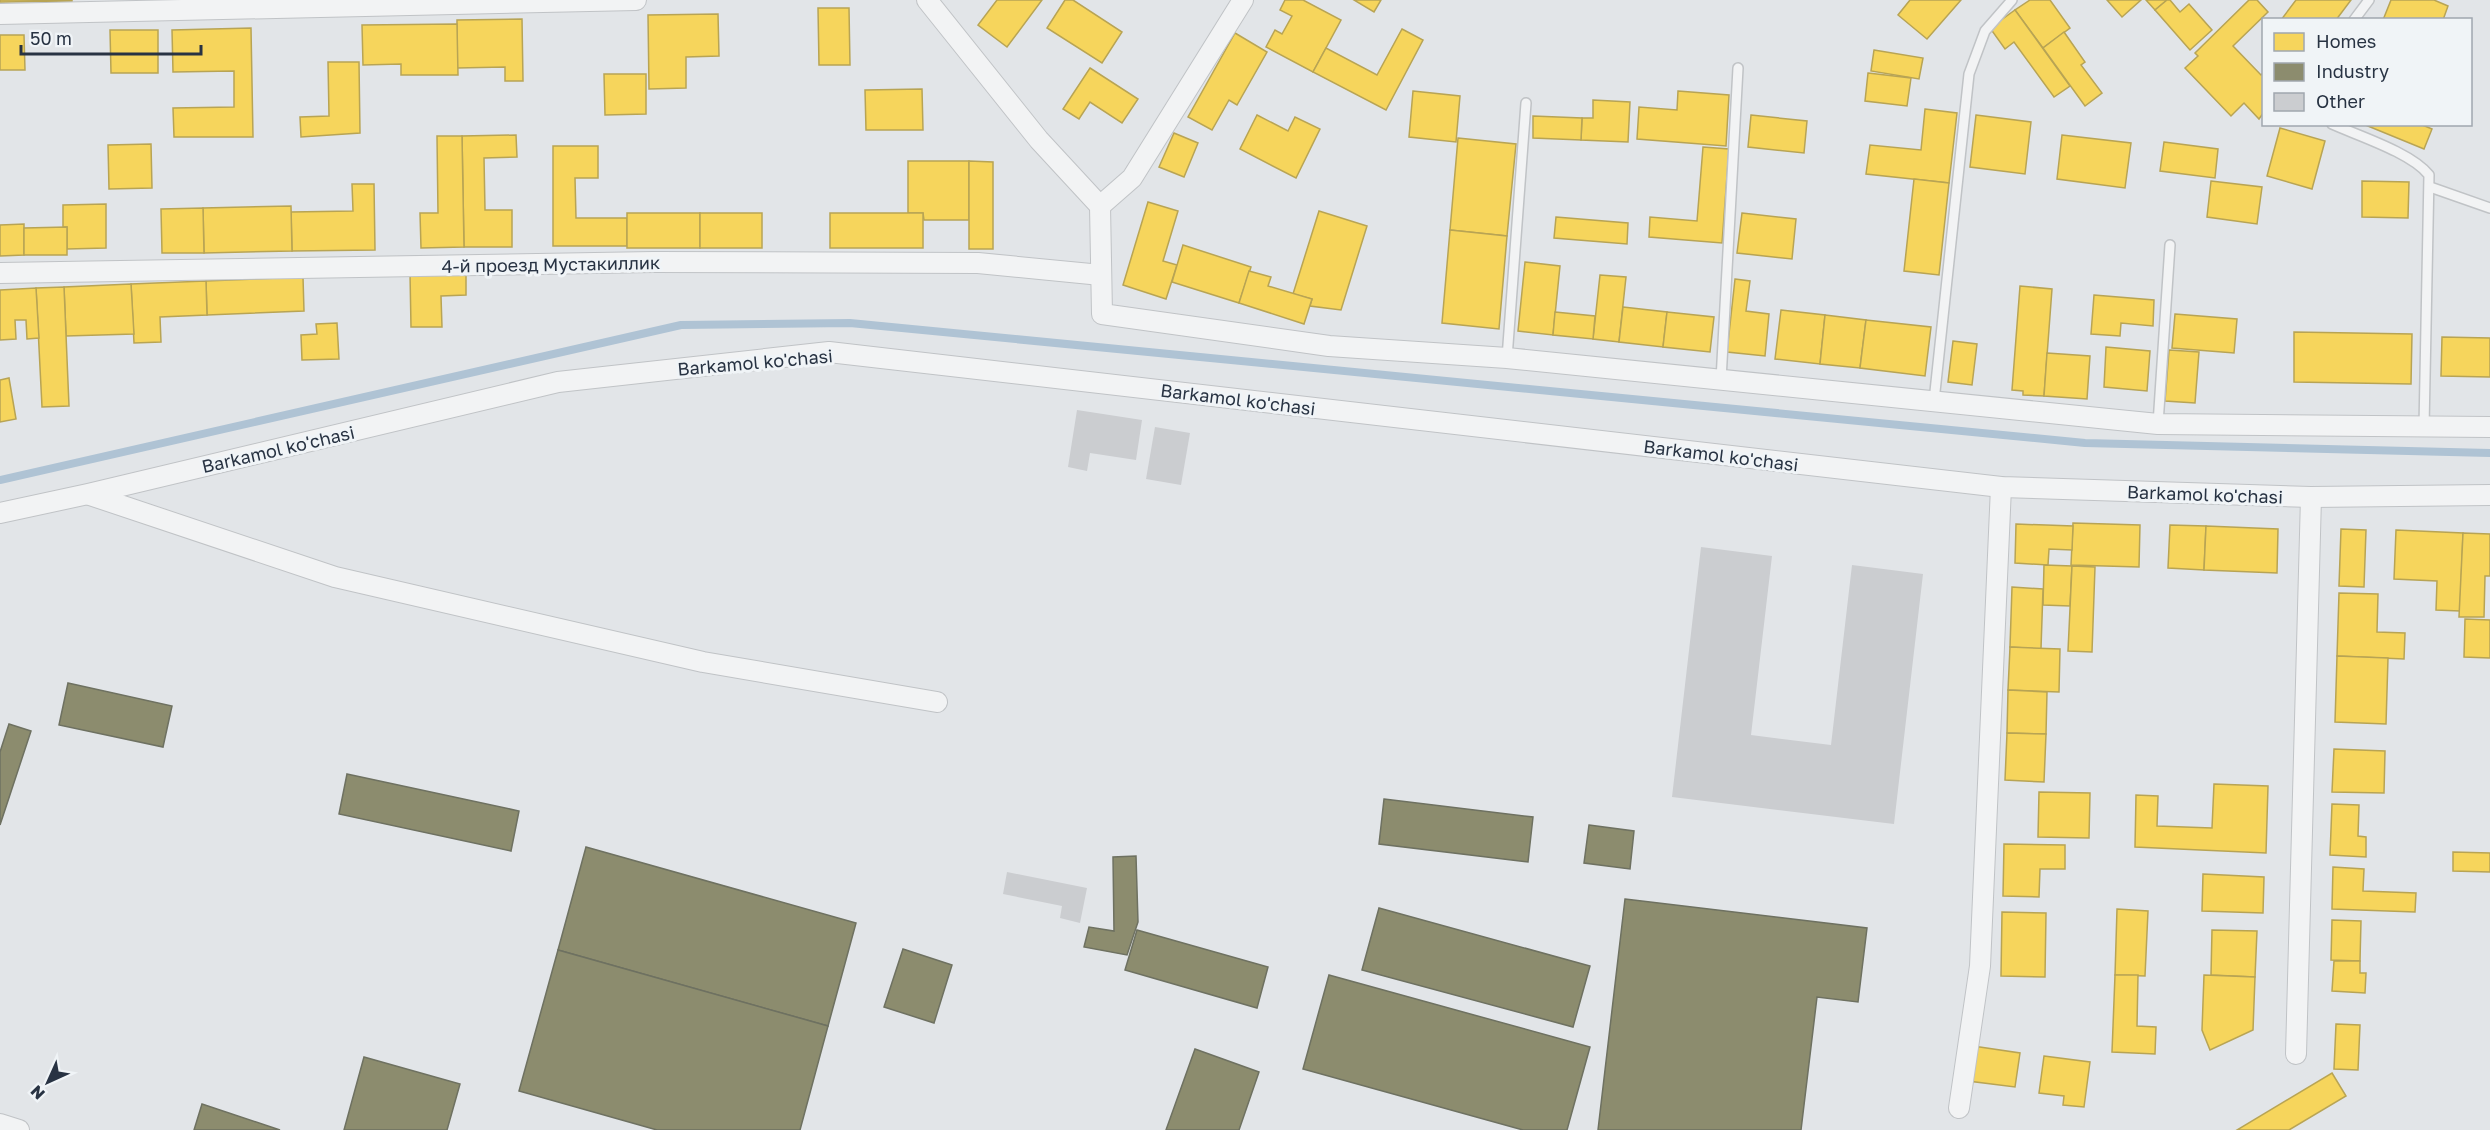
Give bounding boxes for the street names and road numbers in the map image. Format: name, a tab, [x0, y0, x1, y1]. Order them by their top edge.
street label: 4-й проезд Мустакиллик	[442, 251, 660, 277]
street label: Barkamol ko'chasi	[676, 344, 834, 380]
street label: Barkamol ko'chasi	[1159, 379, 1317, 419]
street label: Barkamol ko'chasi	[200, 421, 356, 477]
street label: Barkamol ko'chasi	[1642, 435, 1800, 475]
street label: Barkamol ko'chasi	[2127, 480, 2283, 508]

